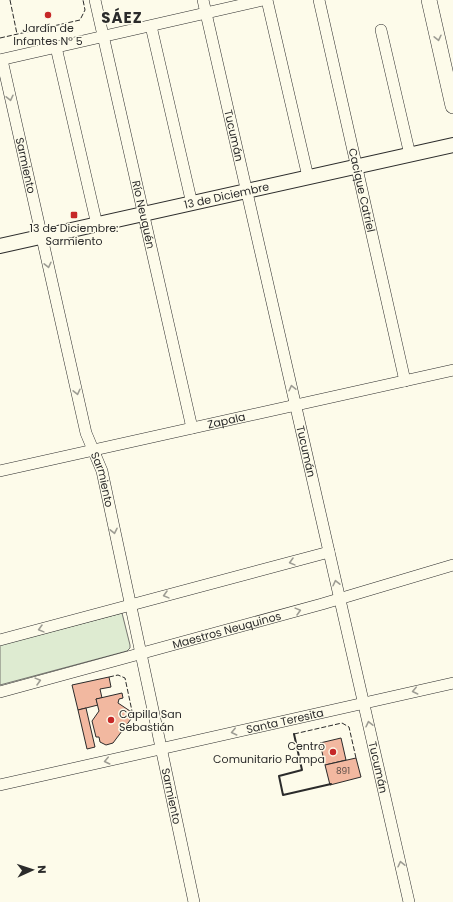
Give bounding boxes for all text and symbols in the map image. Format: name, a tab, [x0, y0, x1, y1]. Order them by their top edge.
district label: SÁEZ	[101, 7, 143, 28]
marker: Jardín de Infantes N° 5	[43, 10, 53, 20]
place label: Jardín de Infantes N° 5	[13, 20, 83, 49]
one-way arrow	[433, 35, 441, 41]
one-way arrow	[6, 94, 14, 101]
street label: Tucumán	[220, 108, 248, 163]
street label: Sarmiento	[12, 136, 40, 195]
street label: Cacique Catriel	[345, 147, 379, 234]
street label: 13 de Diciembre	[182, 178, 271, 213]
street label: Río Neuquén	[128, 179, 159, 250]
marker: 13 de Diciembre: Sarmiento	[69, 210, 79, 220]
place label: 13 de Diciembre: Sarmiento	[30, 220, 118, 249]
one-way arrow	[44, 262, 52, 268]
one-way arrow	[288, 385, 297, 392]
one-way arrow	[73, 389, 81, 395]
street label: Zapala	[206, 409, 247, 433]
street label: Tucumán	[292, 424, 320, 479]
street label: Sarmiento	[87, 449, 118, 509]
one-way arrow	[110, 527, 118, 534]
one-way arrow	[288, 557, 295, 565]
one-way arrow	[333, 580, 341, 586]
one-way arrow	[163, 590, 170, 599]
one-way arrow	[294, 607, 301, 616]
street label: Maestros Neuquinos	[171, 608, 283, 653]
one-way arrow	[37, 624, 44, 633]
one-way arrow	[34, 677, 41, 686]
one-way arrow	[412, 687, 418, 695]
street label: Santa Teresita	[245, 704, 325, 737]
place label: Capilla San Sebastián	[119, 706, 182, 735]
marker: Capilla San Sebastián	[106, 715, 116, 725]
one-way arrow	[365, 720, 373, 727]
one-way arrow	[230, 728, 237, 736]
place label: Centro Comunitario Pampa	[213, 738, 325, 767]
street label: Tucumán	[365, 740, 392, 795]
marker: Centro Comunitario Pampa	[328, 747, 338, 757]
one-way arrow	[104, 756, 110, 764]
house number: 891	[336, 765, 350, 777]
street label: Sarmiento	[158, 767, 185, 826]
north arrow	[12, 850, 52, 890]
one-way arrow	[397, 861, 405, 867]
text: N	[34, 865, 50, 874]

